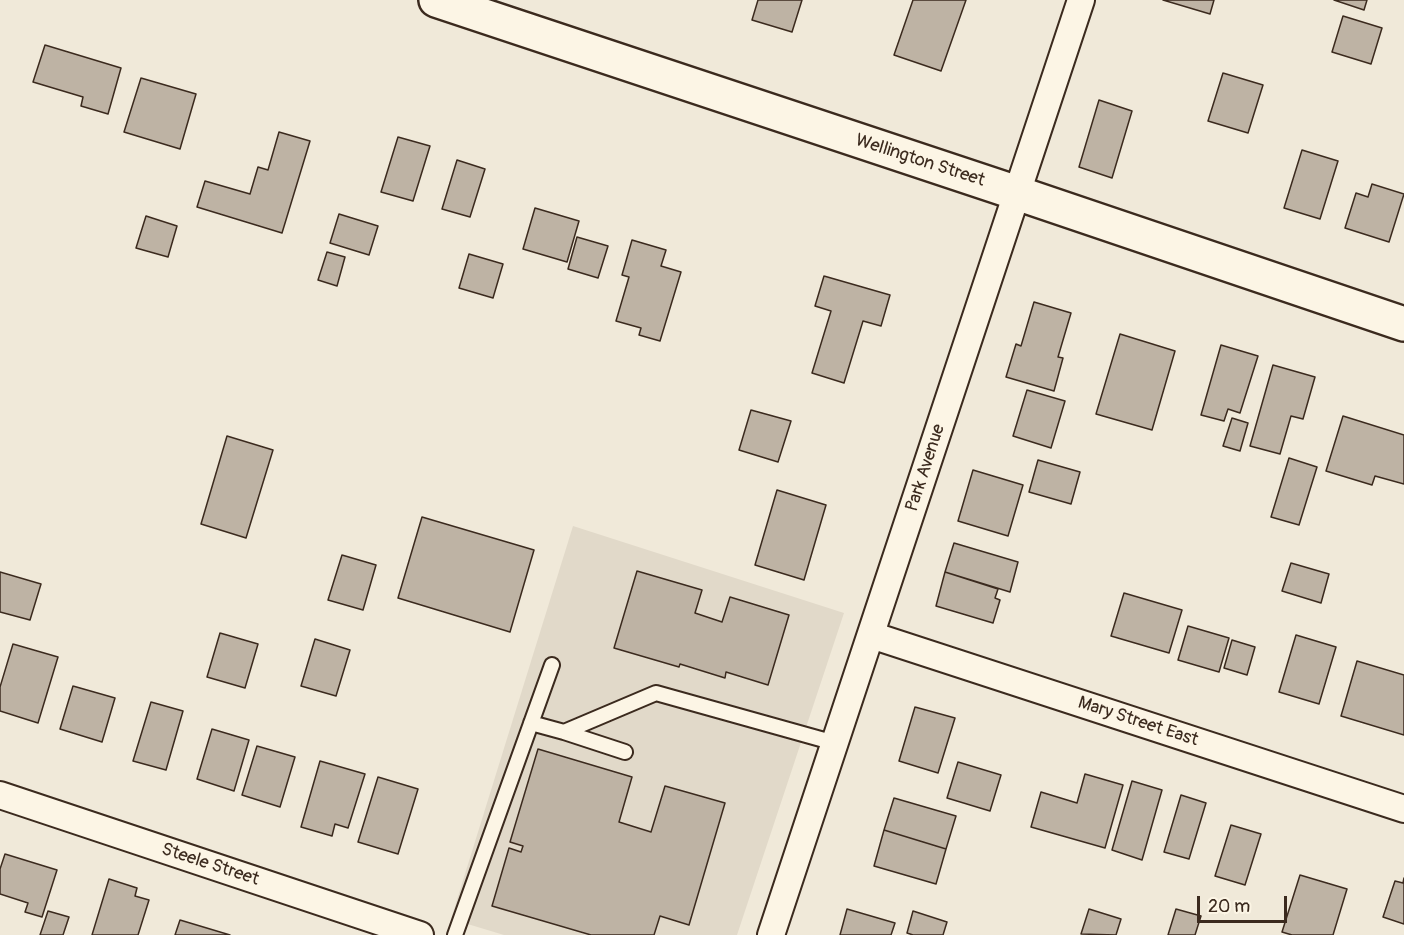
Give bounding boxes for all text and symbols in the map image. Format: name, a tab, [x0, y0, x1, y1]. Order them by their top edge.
street label: Wellington Street	[853, 130, 987, 192]
street label: Park Avenue	[902, 422, 950, 514]
street label: Mary Street East	[1075, 692, 1201, 752]
street label: Steele Street	[158, 839, 262, 891]
scale bar	[1200, 884, 1290, 922]
text: 20 m	[1208, 895, 1250, 918]

